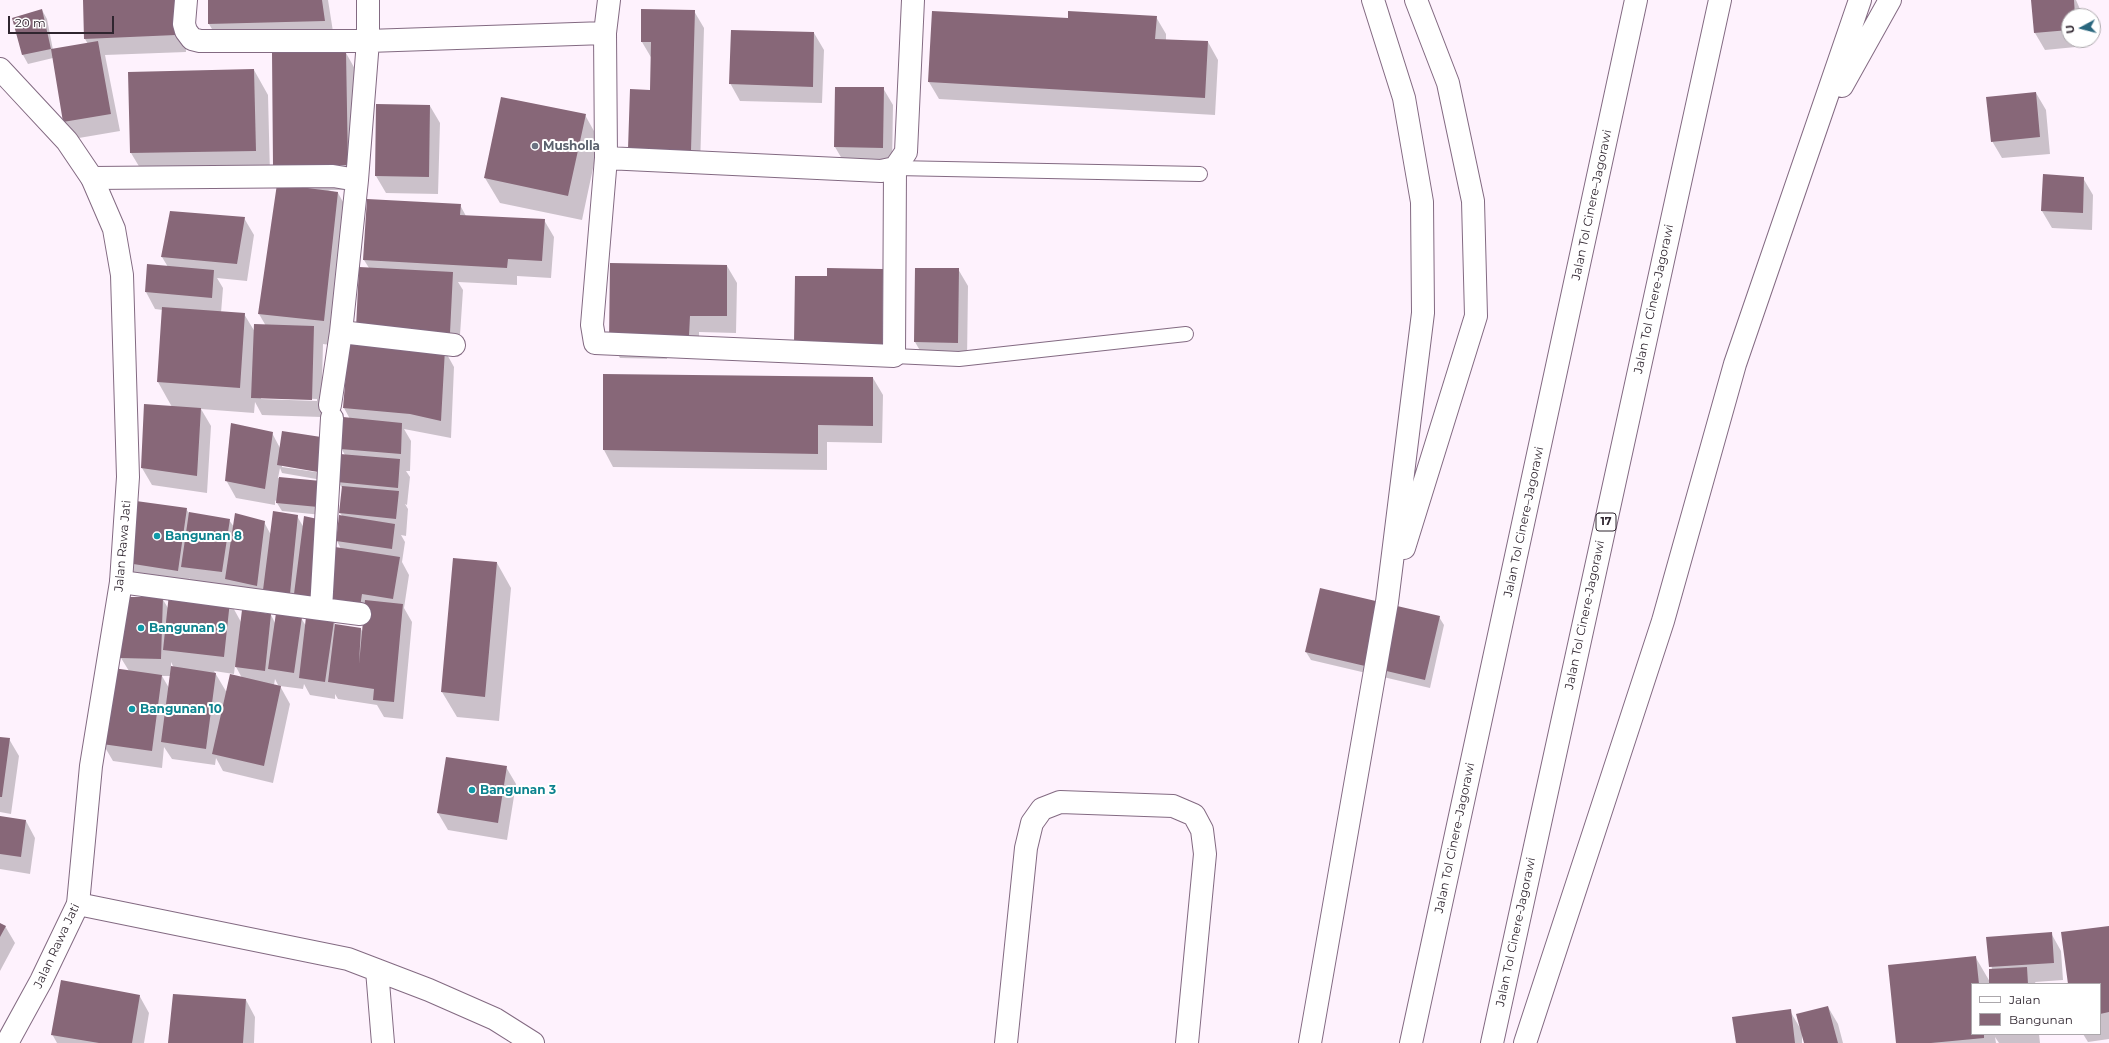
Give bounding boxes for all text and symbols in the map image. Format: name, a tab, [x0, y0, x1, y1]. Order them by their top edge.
scale bar	[10, 8, 116, 34]
north arrow	[2061, 8, 2101, 48]
text: 20 m	[15, 15, 46, 30]
text: U	[2063, 24, 2078, 35]
street label: Jalan Tol Cinere–Jagorawi	[1569, 128, 1615, 282]
place label: Musholla	[543, 139, 600, 153]
marker: Musholla	[530, 141, 540, 151]
street label: Jalan Tol Cinere-Jagorawi	[1631, 223, 1677, 375]
street label: Jalan Tol Cinere–Jagorawi	[1501, 445, 1547, 599]
street label: Jalan Rawa Jati	[112, 500, 134, 592]
road number: 17	[1596, 513, 1616, 531]
place label: Bangunan 8	[165, 529, 242, 543]
marker: Bangunan 8	[152, 531, 162, 541]
street label: Jalan Tol Cinere-Jagorawi	[1562, 539, 1608, 691]
place label: Bangunan 9	[149, 621, 226, 635]
marker: Bangunan 9	[136, 623, 146, 633]
place label: Bangunan 10	[140, 702, 222, 716]
marker: Bangunan 10	[127, 704, 137, 714]
street label: Jalan Tol Cinere–Jagorawi	[1432, 761, 1478, 915]
place label: Bangunan 3	[480, 783, 556, 797]
marker: Bangunan 3	[467, 785, 477, 795]
street label: Jalan Tol Cinere-Jagorawi	[1493, 856, 1539, 1008]
street label: Jalan Rawa Jati	[31, 901, 83, 991]
legend	[1971, 983, 2101, 1035]
text: Jalan	[2009, 992, 2041, 1007]
text: Bangunan	[2009, 1012, 2073, 1027]

